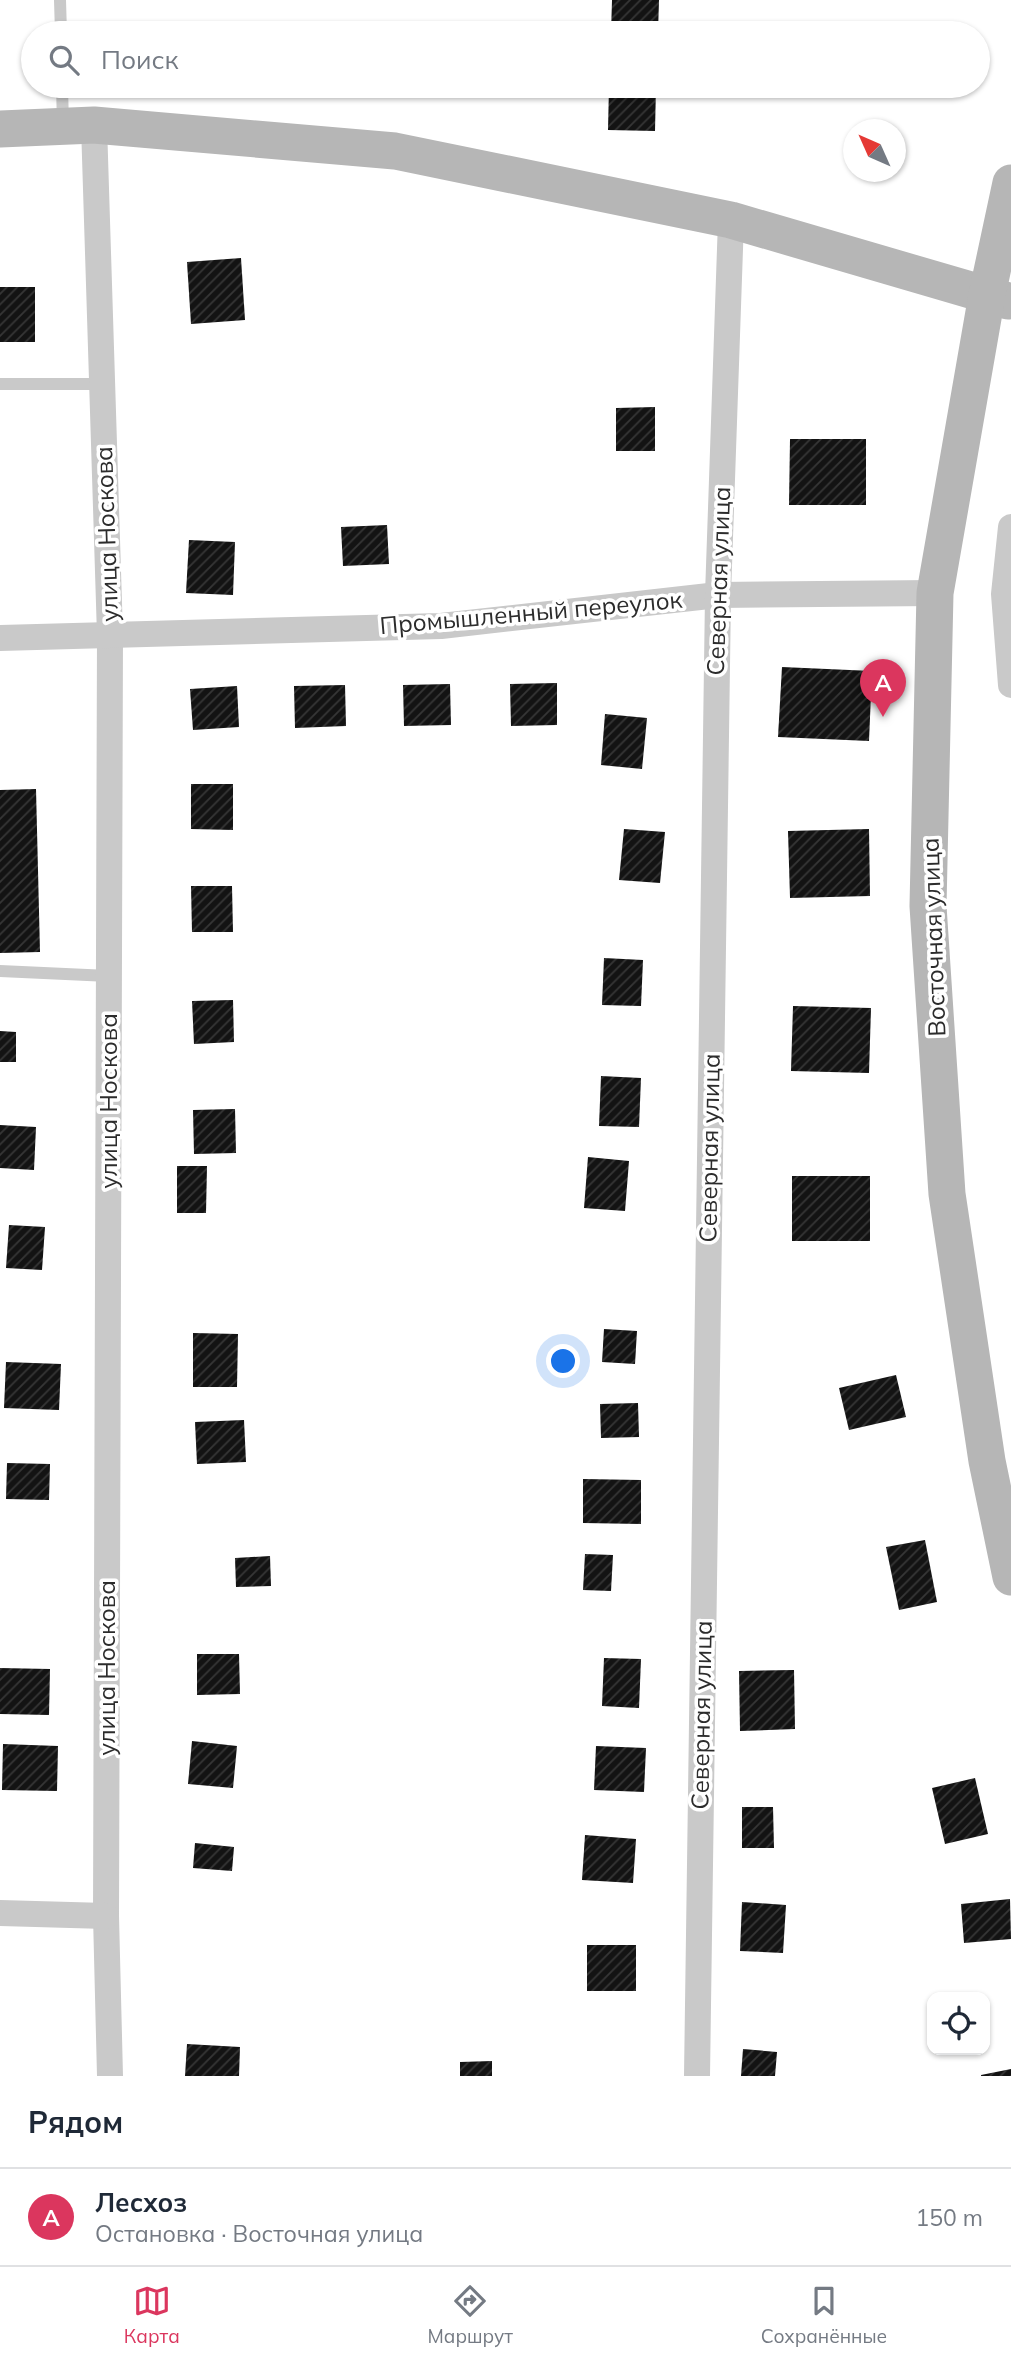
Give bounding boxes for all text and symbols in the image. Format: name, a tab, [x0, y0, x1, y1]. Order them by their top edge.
search box	[21, 21, 990, 98]
icon: search	[45, 41, 83, 79]
text: Поиск	[101, 43, 179, 76]
north arrow	[843, 119, 906, 182]
street label: улица Носкова	[88, 446, 124, 622]
street label: Северная улица	[700, 486, 736, 676]
street label: Промышленный переулок	[378, 584, 684, 640]
pin: A	[860, 659, 906, 717]
street label: Восточная улица	[915, 837, 951, 1037]
street label: улица Носкова	[93, 1013, 123, 1189]
street label: Северная улица	[692, 1053, 726, 1243]
your location	[546, 1344, 580, 1378]
street label: улица Носкова	[91, 1580, 121, 1756]
street label: Северная улица	[684, 1620, 718, 1810]
map controls	[927, 1992, 990, 2055]
button: locate	[927, 1992, 990, 2055]
text: Рядом	[28, 2103, 123, 2141]
text: Лесхоз	[95, 2186, 187, 2219]
text: A	[42, 2203, 60, 2232]
text: 150 m	[915, 2203, 983, 2232]
text: Остановка · Восточная улица	[95, 2219, 423, 2248]
tab: Карта	[124, 2282, 180, 2348]
tab: Маршрут	[427, 2282, 513, 2348]
tab: Сохранённые	[761, 2282, 887, 2348]

